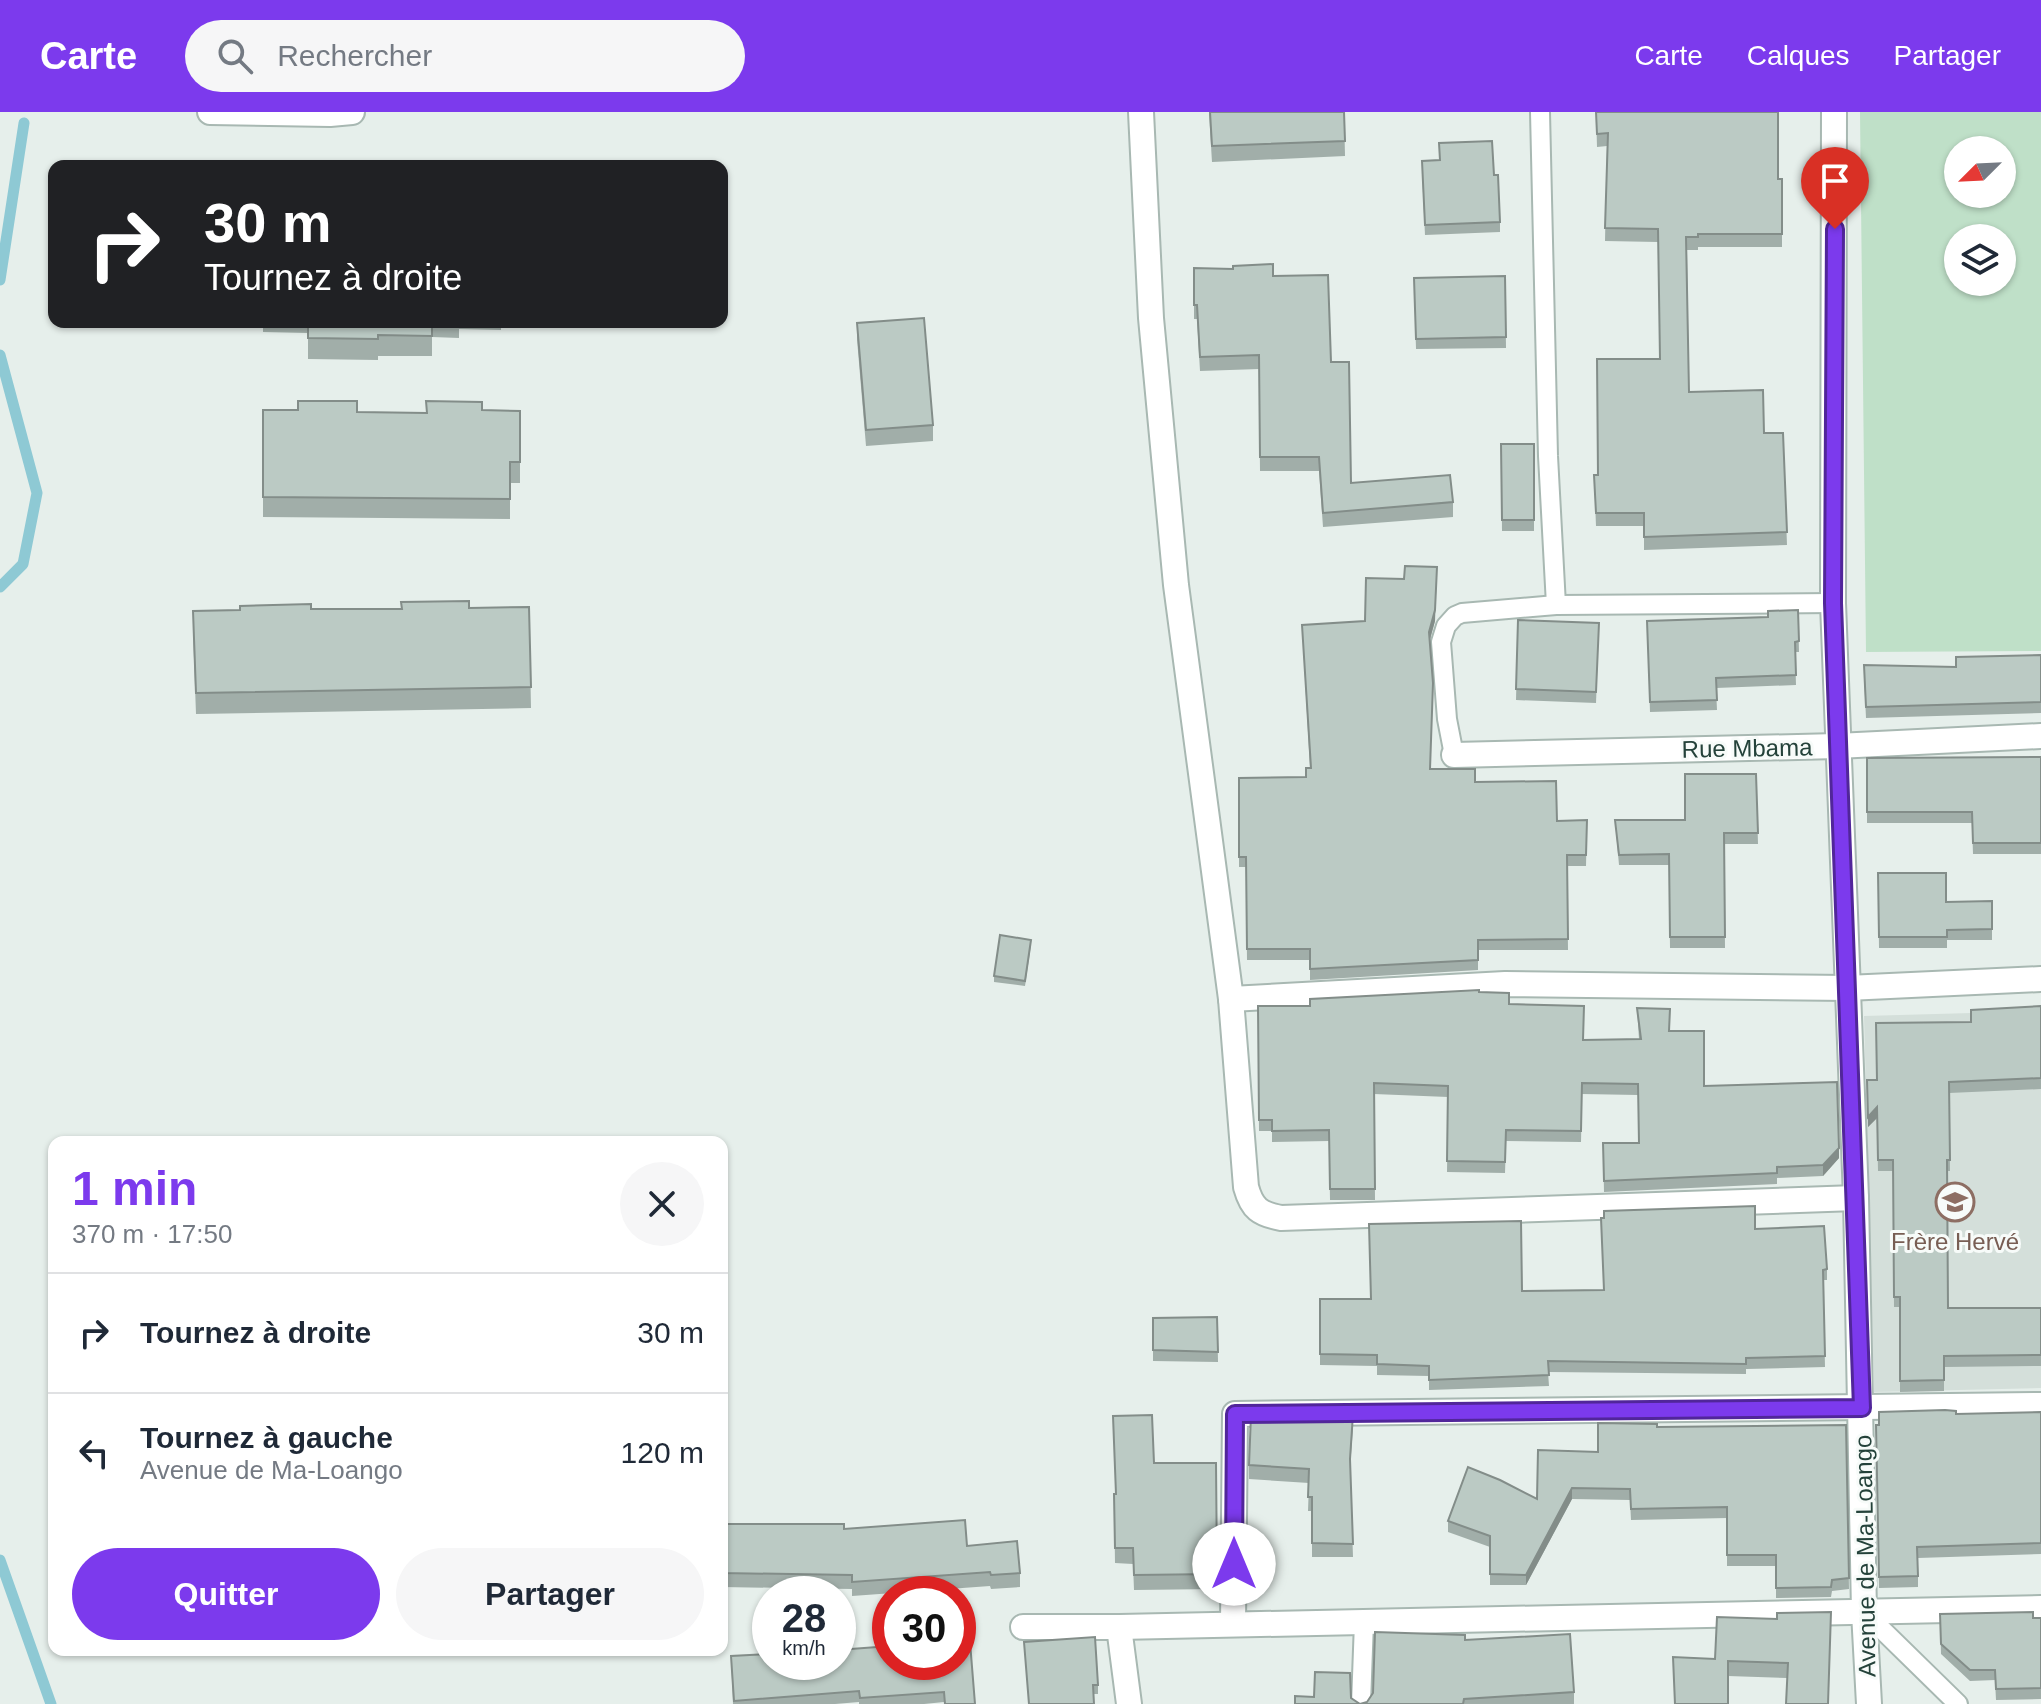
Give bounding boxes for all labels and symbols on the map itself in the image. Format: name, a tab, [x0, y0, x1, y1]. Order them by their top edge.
north arrow	[1944, 136, 2016, 208]
pin	[1801, 147, 1869, 229]
street label: Rue Mbama	[1681, 733, 1813, 763]
school or university icon: Frère Hervé	[1934, 1181, 1976, 1223]
place label: Frère Hervé	[1891, 1228, 2019, 1255]
street label: Avenue de Ma-Loango	[1849, 1435, 1881, 1677]
position arrow	[1192, 1522, 1276, 1606]
speed limit sign: 30	[872, 1576, 976, 1680]

